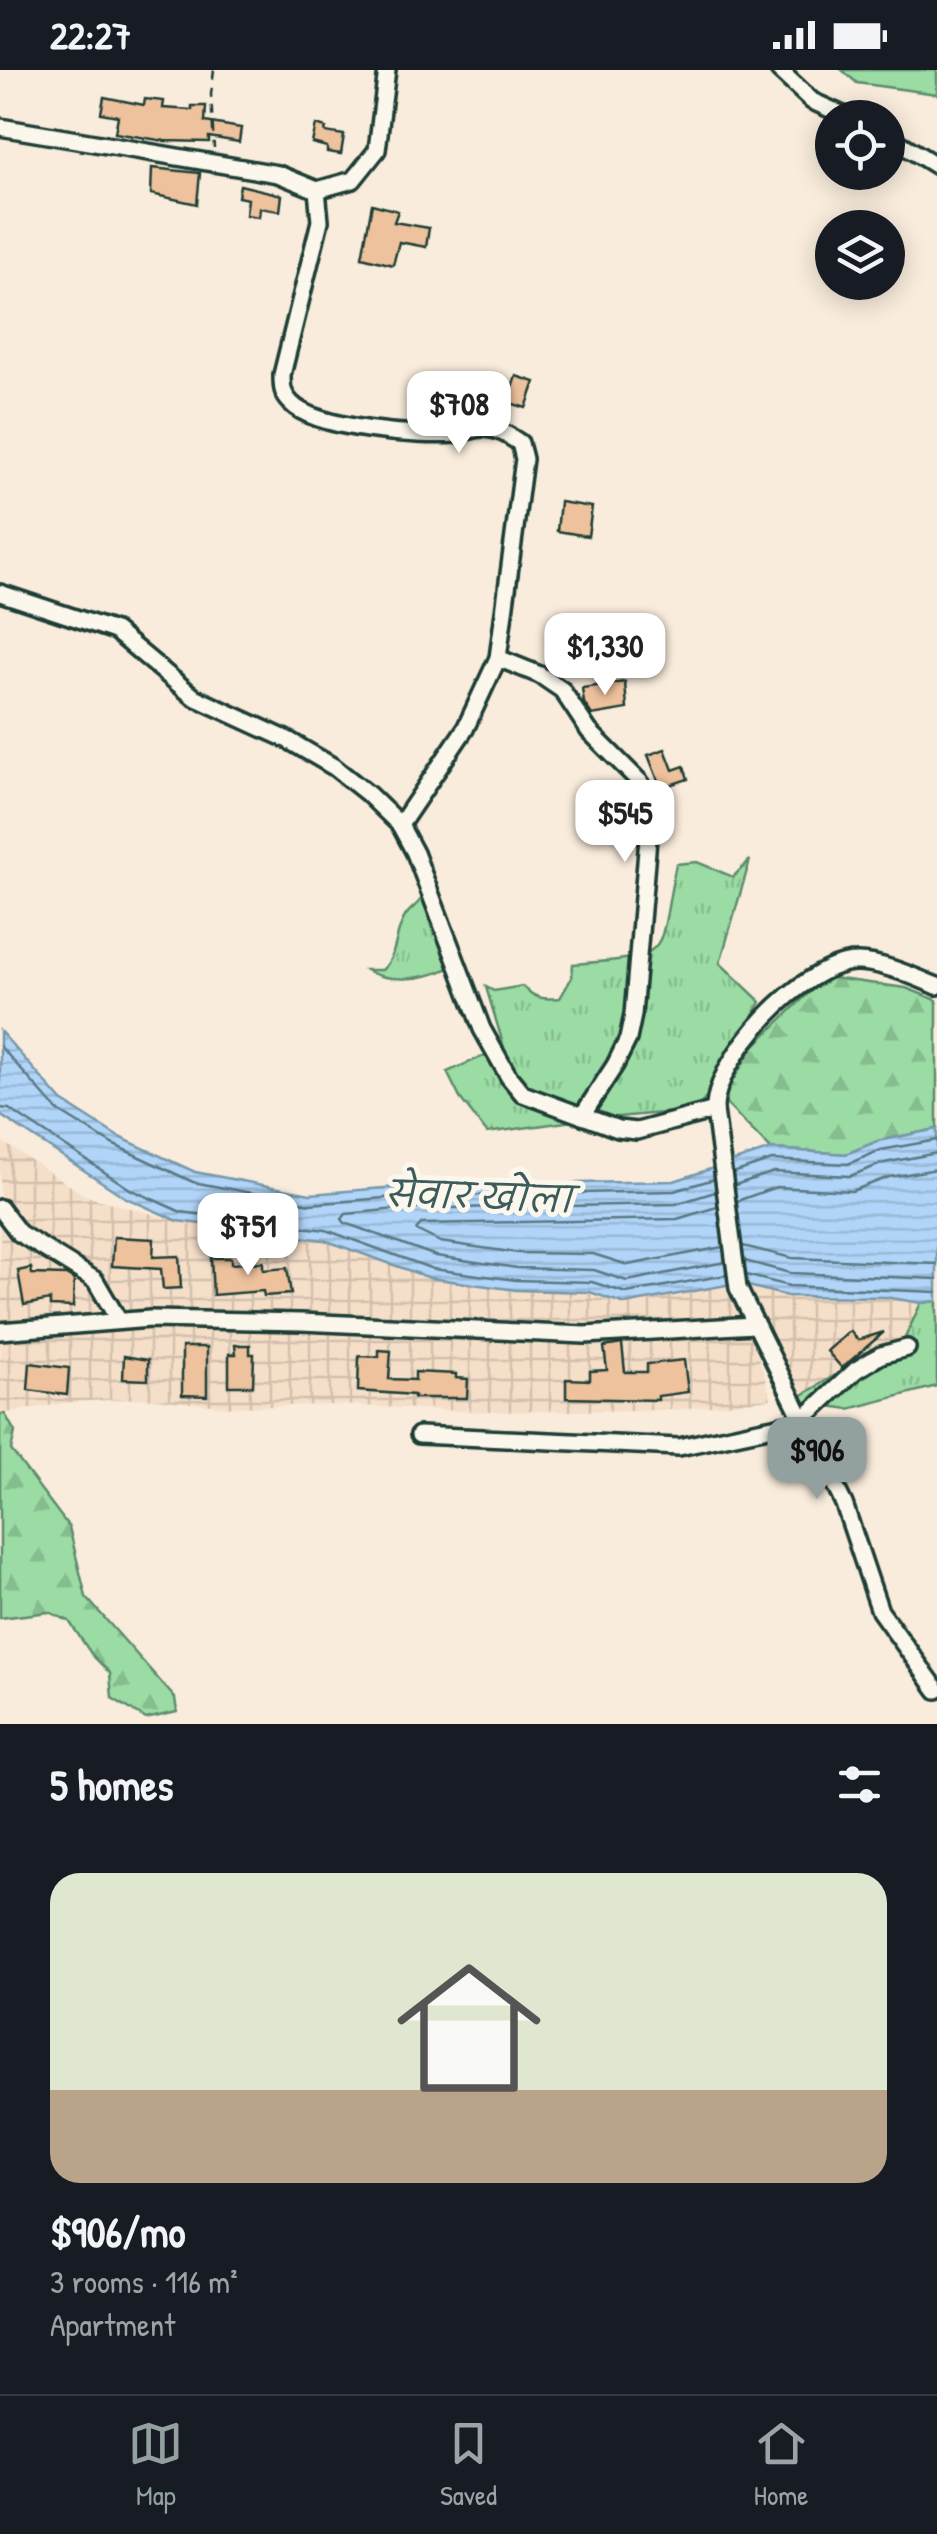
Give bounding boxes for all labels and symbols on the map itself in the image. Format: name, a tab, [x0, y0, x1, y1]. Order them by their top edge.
pin: $708	[400, 371, 518, 456]
pin: $1,330	[524, 613, 686, 698]
pin: $545	[566, 780, 684, 865]
water label: सेवार खोला	[383, 1166, 582, 1224]
pin: $751	[189, 1193, 307, 1278]
pin: $906	[758, 1417, 876, 1502]

